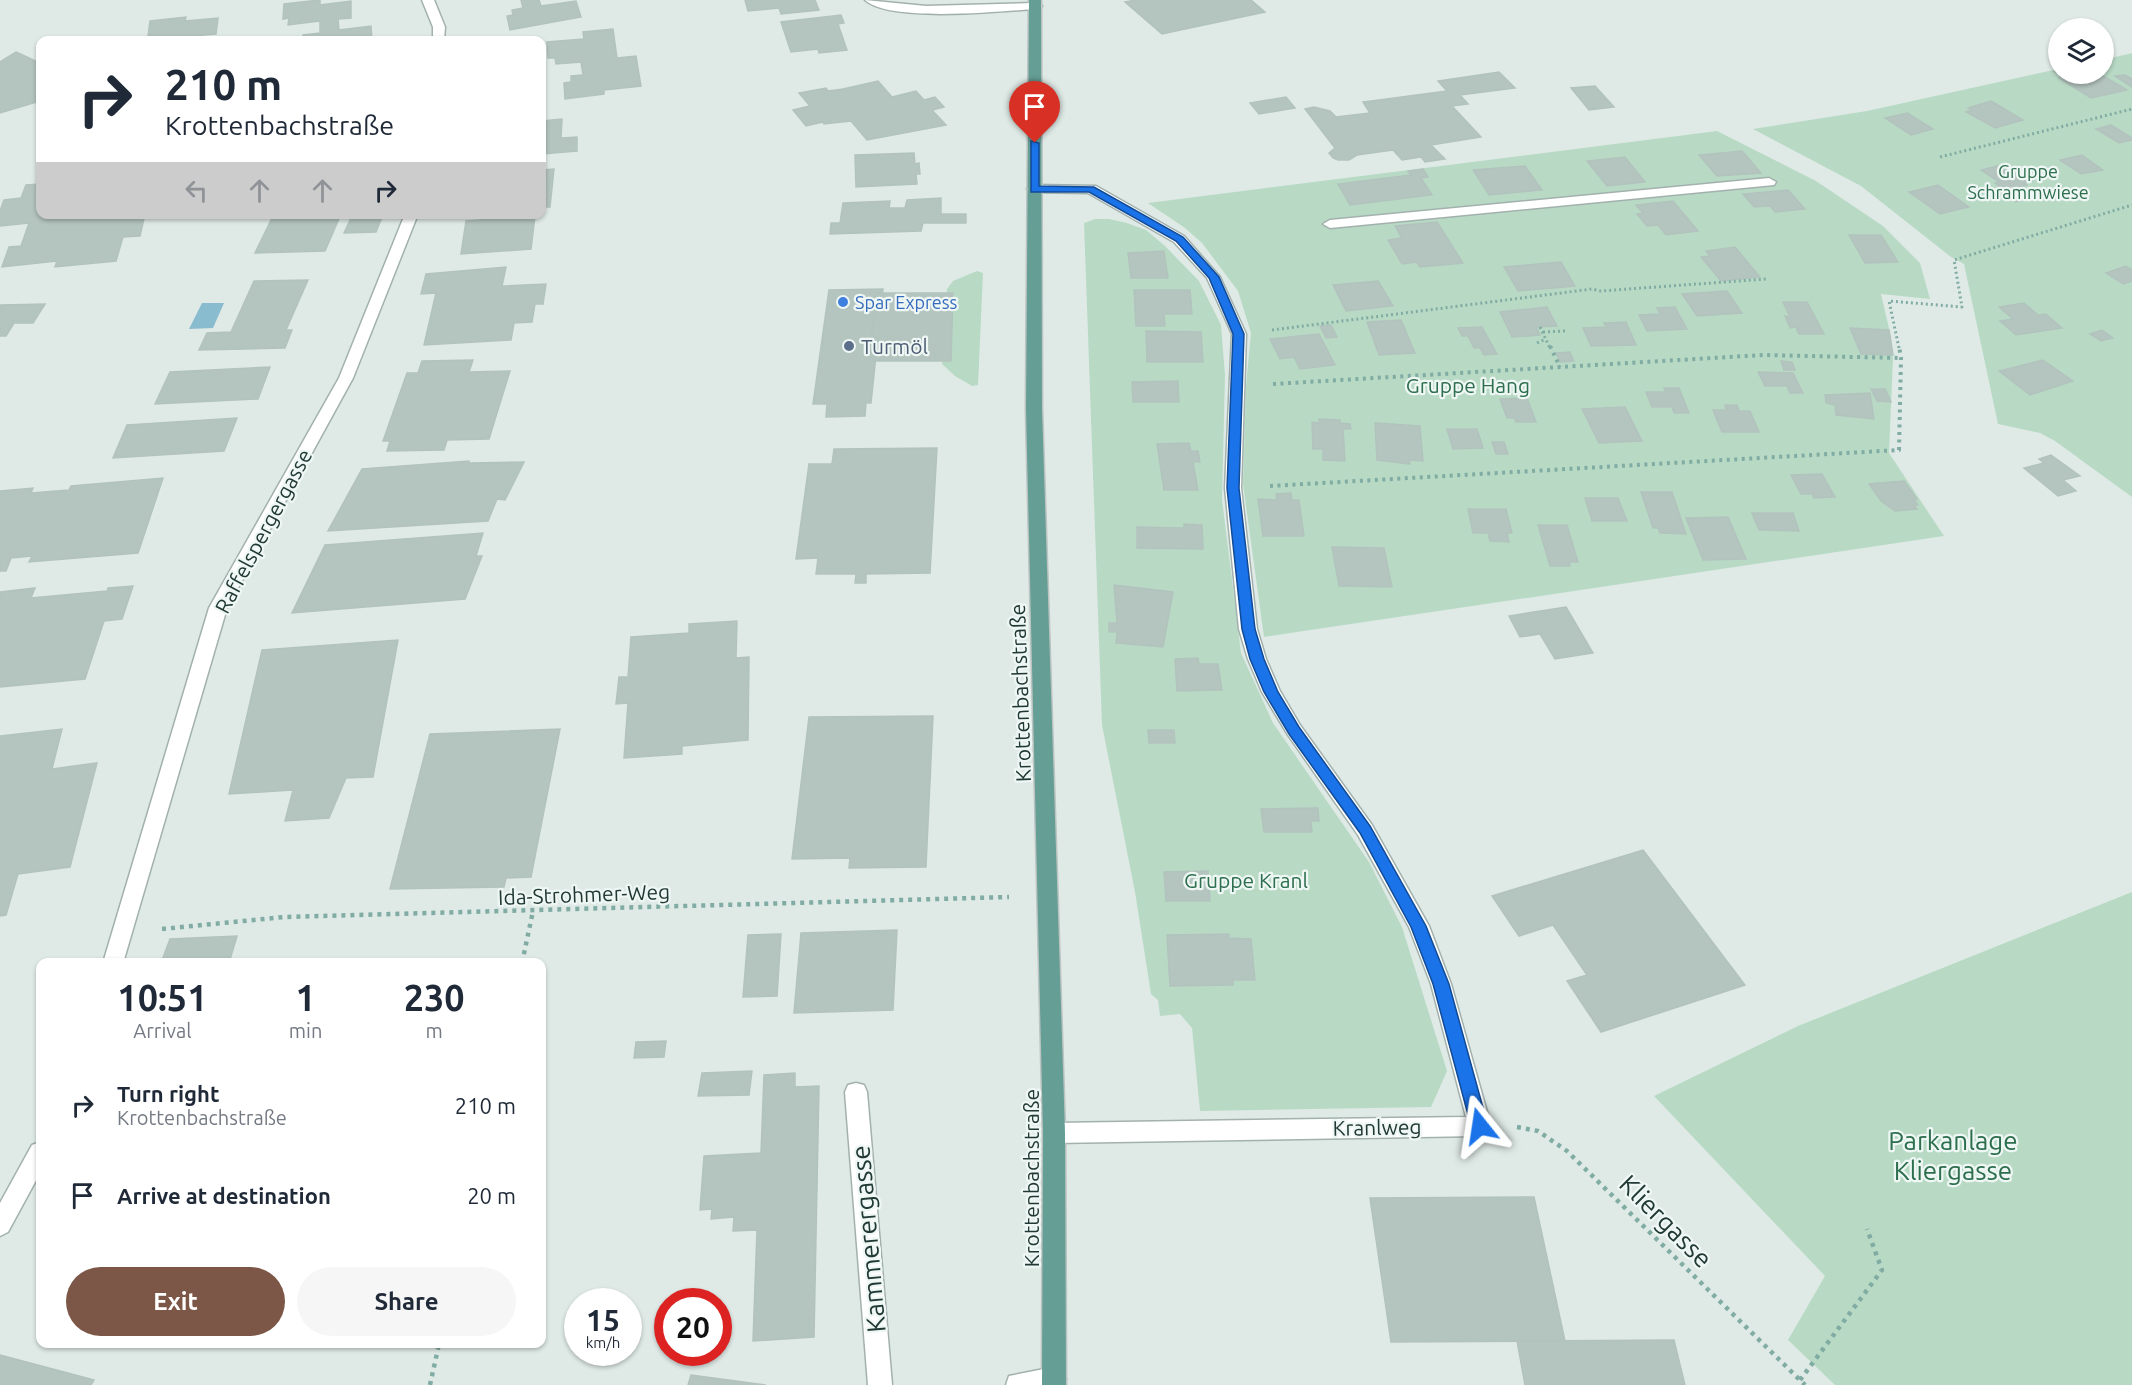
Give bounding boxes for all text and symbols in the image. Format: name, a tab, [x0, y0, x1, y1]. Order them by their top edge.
map controls	[2048, 18, 2114, 84]
button: layers	[2048, 18, 2114, 84]
icon: right	[66, 60, 144, 138]
text: 210 m	[165, 61, 282, 108]
pin	[1009, 81, 1060, 143]
icon: arrive	[1018, 90, 1051, 123]
text: Krottenbachstraße	[165, 110, 394, 140]
park label: Gruppe Schrammwiese	[1967, 161, 2089, 202]
icon: left	[180, 174, 213, 207]
icon: ahead	[243, 174, 276, 207]
icon: ahead	[306, 174, 339, 207]
icon: right	[369, 174, 402, 207]
place label: Spar Express	[855, 292, 958, 312]
marker: Spar Express	[836, 295, 850, 309]
place label: Turmöl	[861, 334, 928, 358]
marker: Turmöl	[842, 339, 856, 353]
park label: Gruppe Hang	[1406, 373, 1530, 397]
street label: Raffelspergergasse	[210, 445, 316, 617]
street label: Krottenbachstraße	[1005, 604, 1035, 782]
park label: Gruppe Kranl	[1184, 868, 1308, 892]
street label: Ida-Strohmer-Weg	[498, 879, 670, 909]
text: 10:51	[117, 977, 207, 1018]
text: 1	[295, 977, 316, 1018]
text: 230	[404, 977, 465, 1018]
text: Arrival	[133, 1019, 192, 1042]
text: min	[289, 1019, 322, 1042]
text: m	[426, 1019, 443, 1042]
text: Turn right	[117, 1081, 219, 1106]
icon: right	[66, 1089, 99, 1122]
street label: Krottenbachstraße	[1019, 1089, 1043, 1267]
text: 210 m	[455, 1093, 516, 1118]
position arrow	[1448, 1094, 1512, 1158]
text: Krottenbachstraße	[117, 1106, 287, 1129]
street label: Kranlweg	[1332, 1114, 1422, 1140]
park label: Parkanlage Kliergasse	[1888, 1126, 2018, 1185]
street label: Kammerergasse	[845, 1144, 891, 1334]
street label: Kliergasse	[1614, 1169, 1718, 1273]
icon: arrive	[66, 1179, 99, 1212]
text: Arrive at destination	[117, 1183, 331, 1208]
text: 20 m	[467, 1183, 516, 1208]
button: Exit	[66, 1267, 285, 1336]
button: Share	[297, 1267, 516, 1336]
speed limit sign: 20	[654, 1288, 732, 1366]
text: 15	[586, 1303, 620, 1337]
text: km/h	[586, 1334, 620, 1351]

